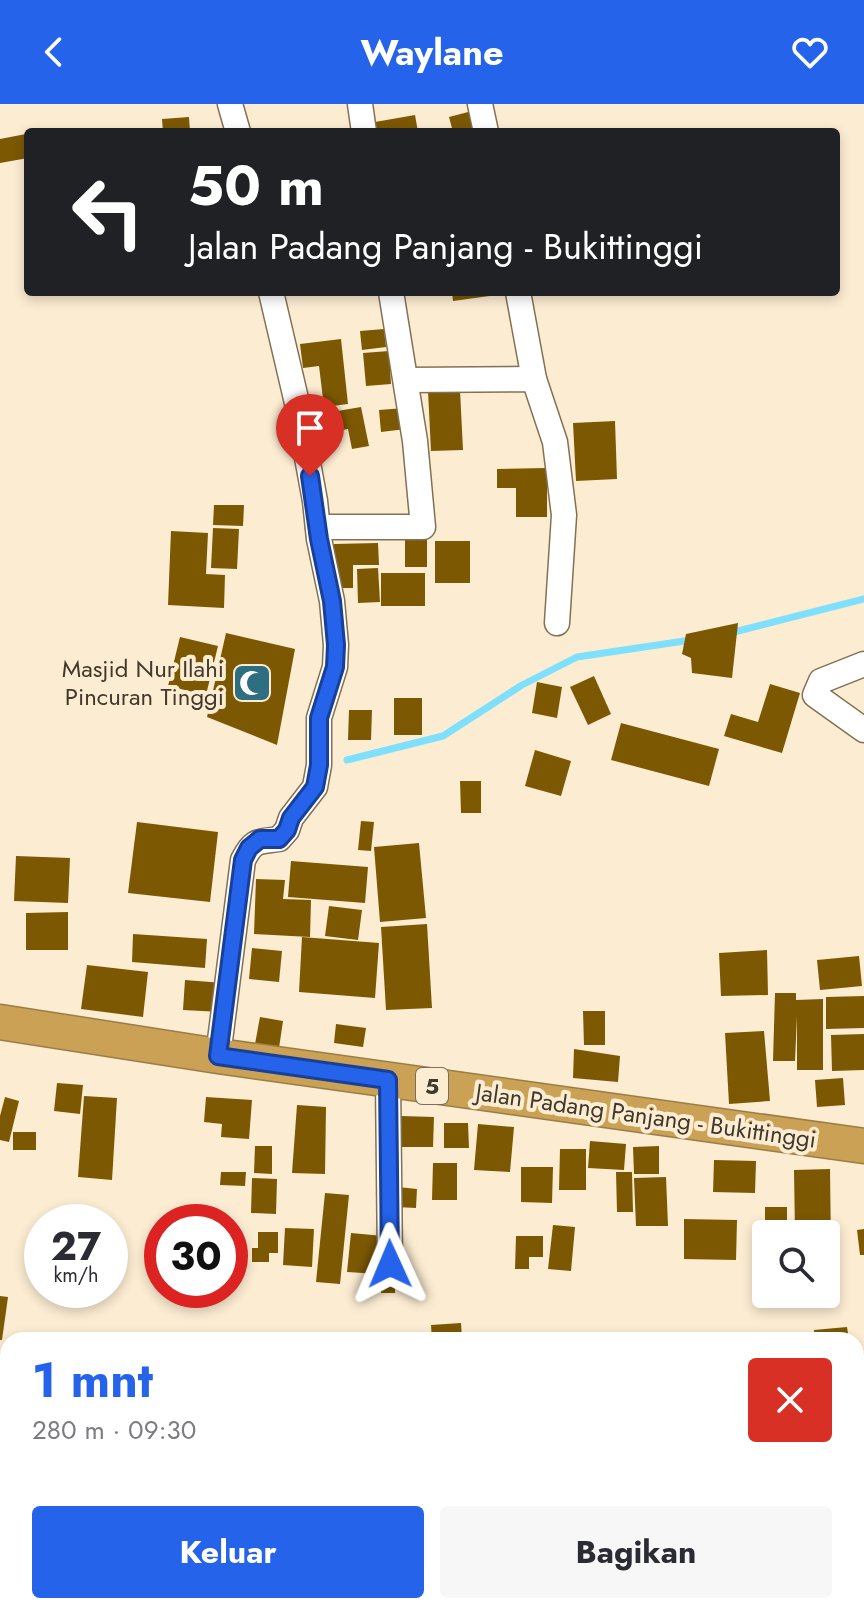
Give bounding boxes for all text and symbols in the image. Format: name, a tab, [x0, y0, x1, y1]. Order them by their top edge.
text: Waylane	[360, 26, 504, 78]
icon: back	[32, 30, 76, 74]
icon: heart	[788, 30, 832, 74]
text: 50 m	[188, 145, 324, 226]
icon: left	[56, 160, 160, 264]
text: Jalan Padang Panjang - Bukittinggi	[188, 220, 703, 272]
pin	[276, 394, 344, 476]
icon: arrive	[288, 406, 332, 450]
place label: Masjid Nur Ilahi Pincuran Tinggi	[62, 651, 224, 714]
mosque icon: Masjid Nur Ilahi Pincuran Tinggi	[231, 662, 273, 704]
road number: 5	[416, 1068, 448, 1104]
street label: Jalan Padang Panjang - Bukittinggi	[471, 1074, 819, 1157]
speed limit sign: 30	[144, 1204, 248, 1308]
text: 27	[51, 1217, 101, 1275]
map controls	[752, 1220, 840, 1308]
button: search	[752, 1220, 840, 1308]
position arrow	[348, 1222, 432, 1306]
text: km/h	[53, 1261, 99, 1290]
text: 1 mnt	[32, 1346, 153, 1415]
button: close	[748, 1358, 832, 1442]
text: 280 m · 09:30	[32, 1411, 196, 1449]
button: Keluar	[32, 1506, 424, 1598]
button: Bagikan	[440, 1506, 832, 1598]

